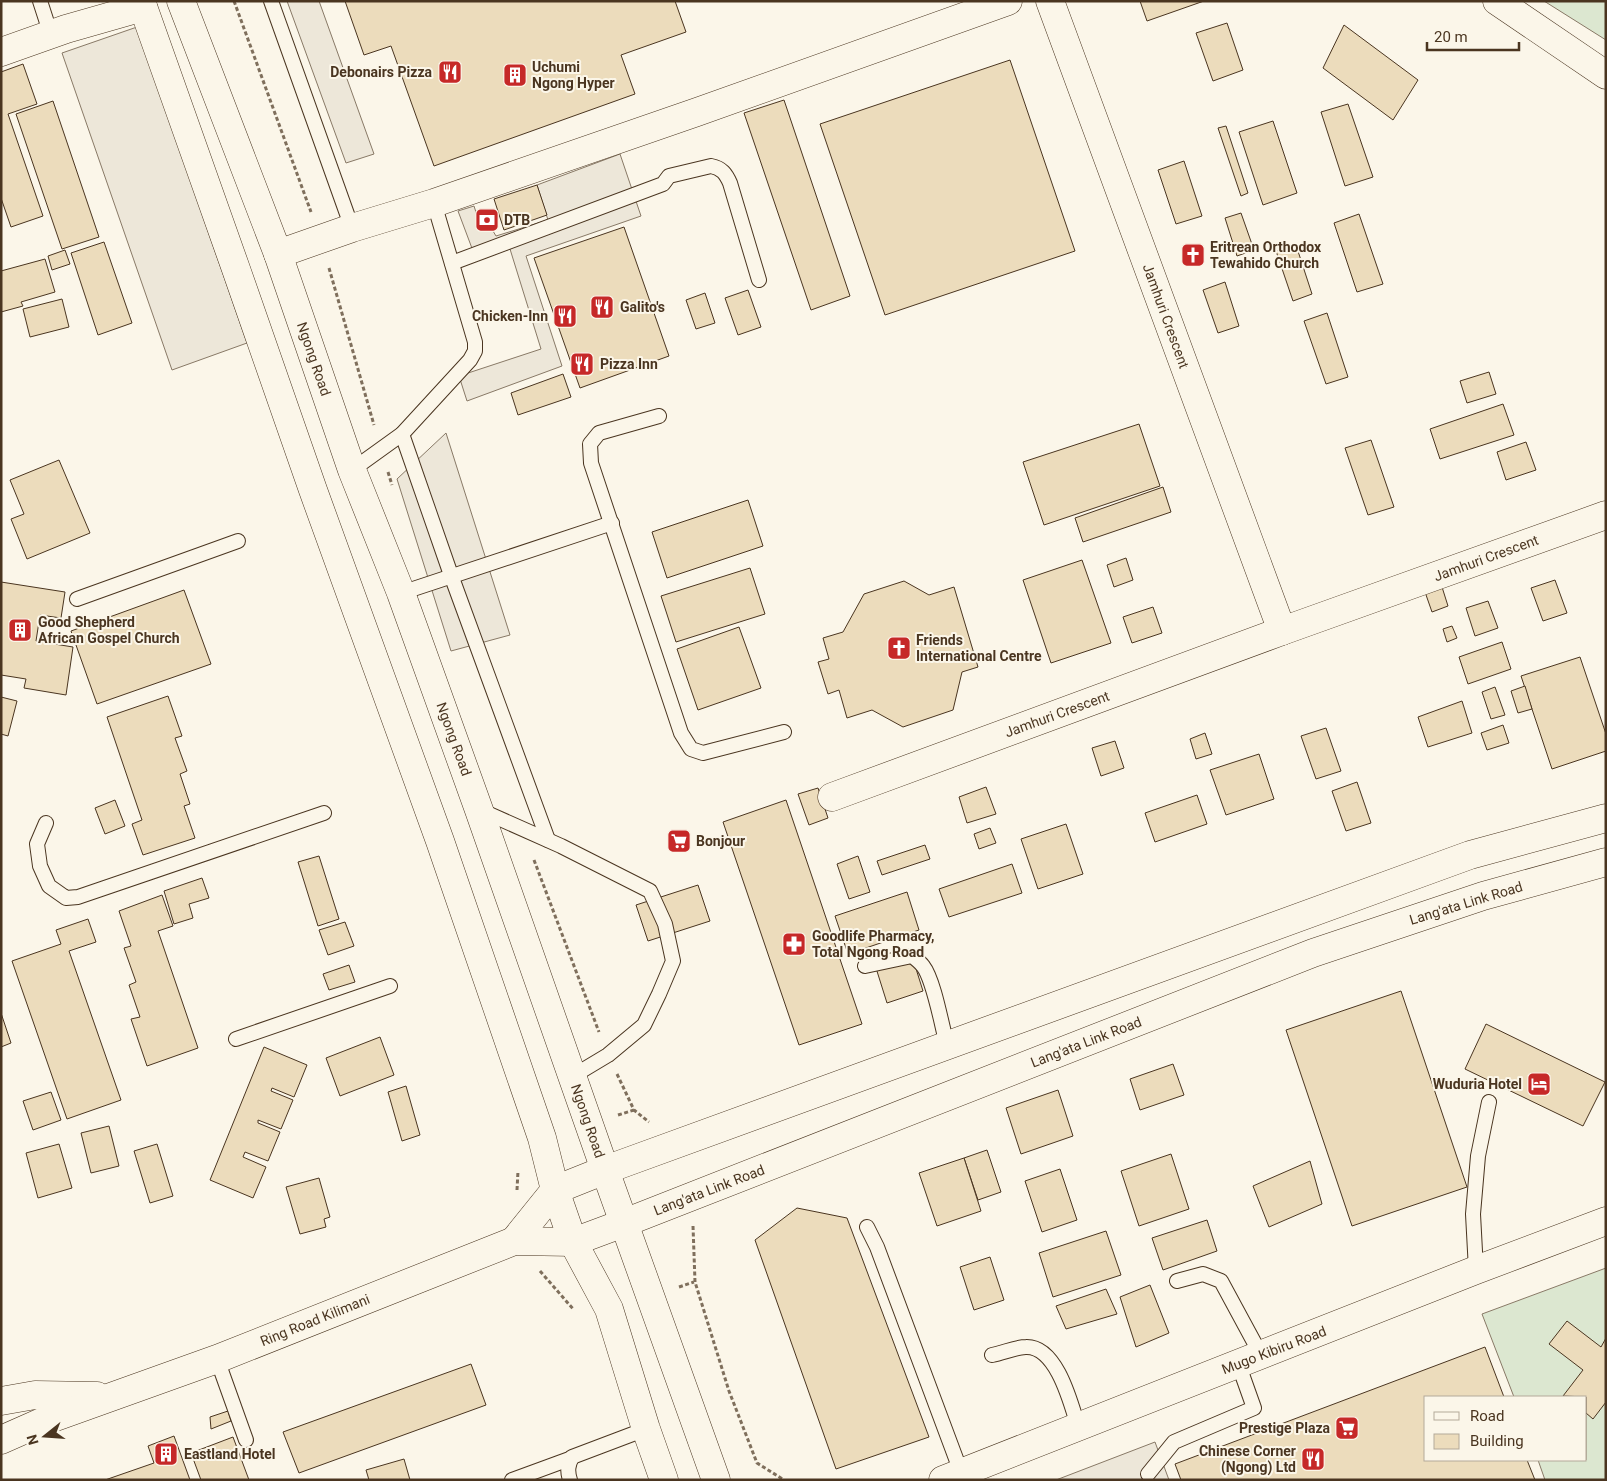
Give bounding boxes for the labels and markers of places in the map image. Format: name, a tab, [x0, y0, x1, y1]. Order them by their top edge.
restaurant icon: Debonairs Pizza	[437, 59, 463, 85]
place label: Uchumi Ngong Hyper	[532, 59, 615, 91]
building icon: Uchumi Ngong Hyper	[502, 62, 528, 88]
place label: Debonairs Pizza	[330, 64, 433, 80]
bank icon: DTB	[474, 207, 500, 233]
place label: DTB	[504, 212, 530, 228]
place label: Eritrean Orthodox Tewahido Church	[1210, 239, 1322, 271]
church icon: Eritrean Orthodox Tewahido Church	[1180, 242, 1206, 268]
restaurant icon: Galito's	[589, 294, 615, 320]
place label: Galito's	[620, 299, 665, 315]
restaurant icon: Chicken-Inn	[552, 303, 578, 329]
place label: Chicken-Inn	[472, 308, 548, 324]
restaurant icon: Pizza Inn	[569, 351, 595, 377]
place label: Pizza Inn	[600, 356, 658, 372]
place label: Good Shepherd African Gospel Church	[38, 614, 180, 646]
building icon: Good Shepherd African Gospel Church	[7, 617, 33, 643]
place label: Friends International Centre	[916, 632, 1042, 664]
church icon: Friends International Centre	[886, 635, 912, 661]
supermarket icon: Bonjour	[666, 828, 692, 854]
place label: Bonjour	[696, 833, 745, 849]
place label: Goodlife Pharmacy, Total Ngong Road	[812, 928, 934, 960]
pharmacy icon: Goodlife Pharmacy, Total Ngong Road	[781, 931, 807, 957]
hotel icon: Wuduria Hotel	[1526, 1071, 1552, 1097]
place label: Wuduria Hotel	[1433, 1076, 1522, 1092]
supermarket icon: Prestige Plaza	[1334, 1415, 1360, 1441]
place label: Prestige Plaza	[1239, 1420, 1331, 1436]
building icon: Eastland Hotel	[153, 1441, 179, 1467]
place label: Chinese Corner (Ngong) Ltd	[1199, 1443, 1296, 1476]
place label: Eastland Hotel	[184, 1446, 276, 1462]
restaurant icon: Chinese Corner (Ngong) Ltd	[1300, 1446, 1326, 1472]

